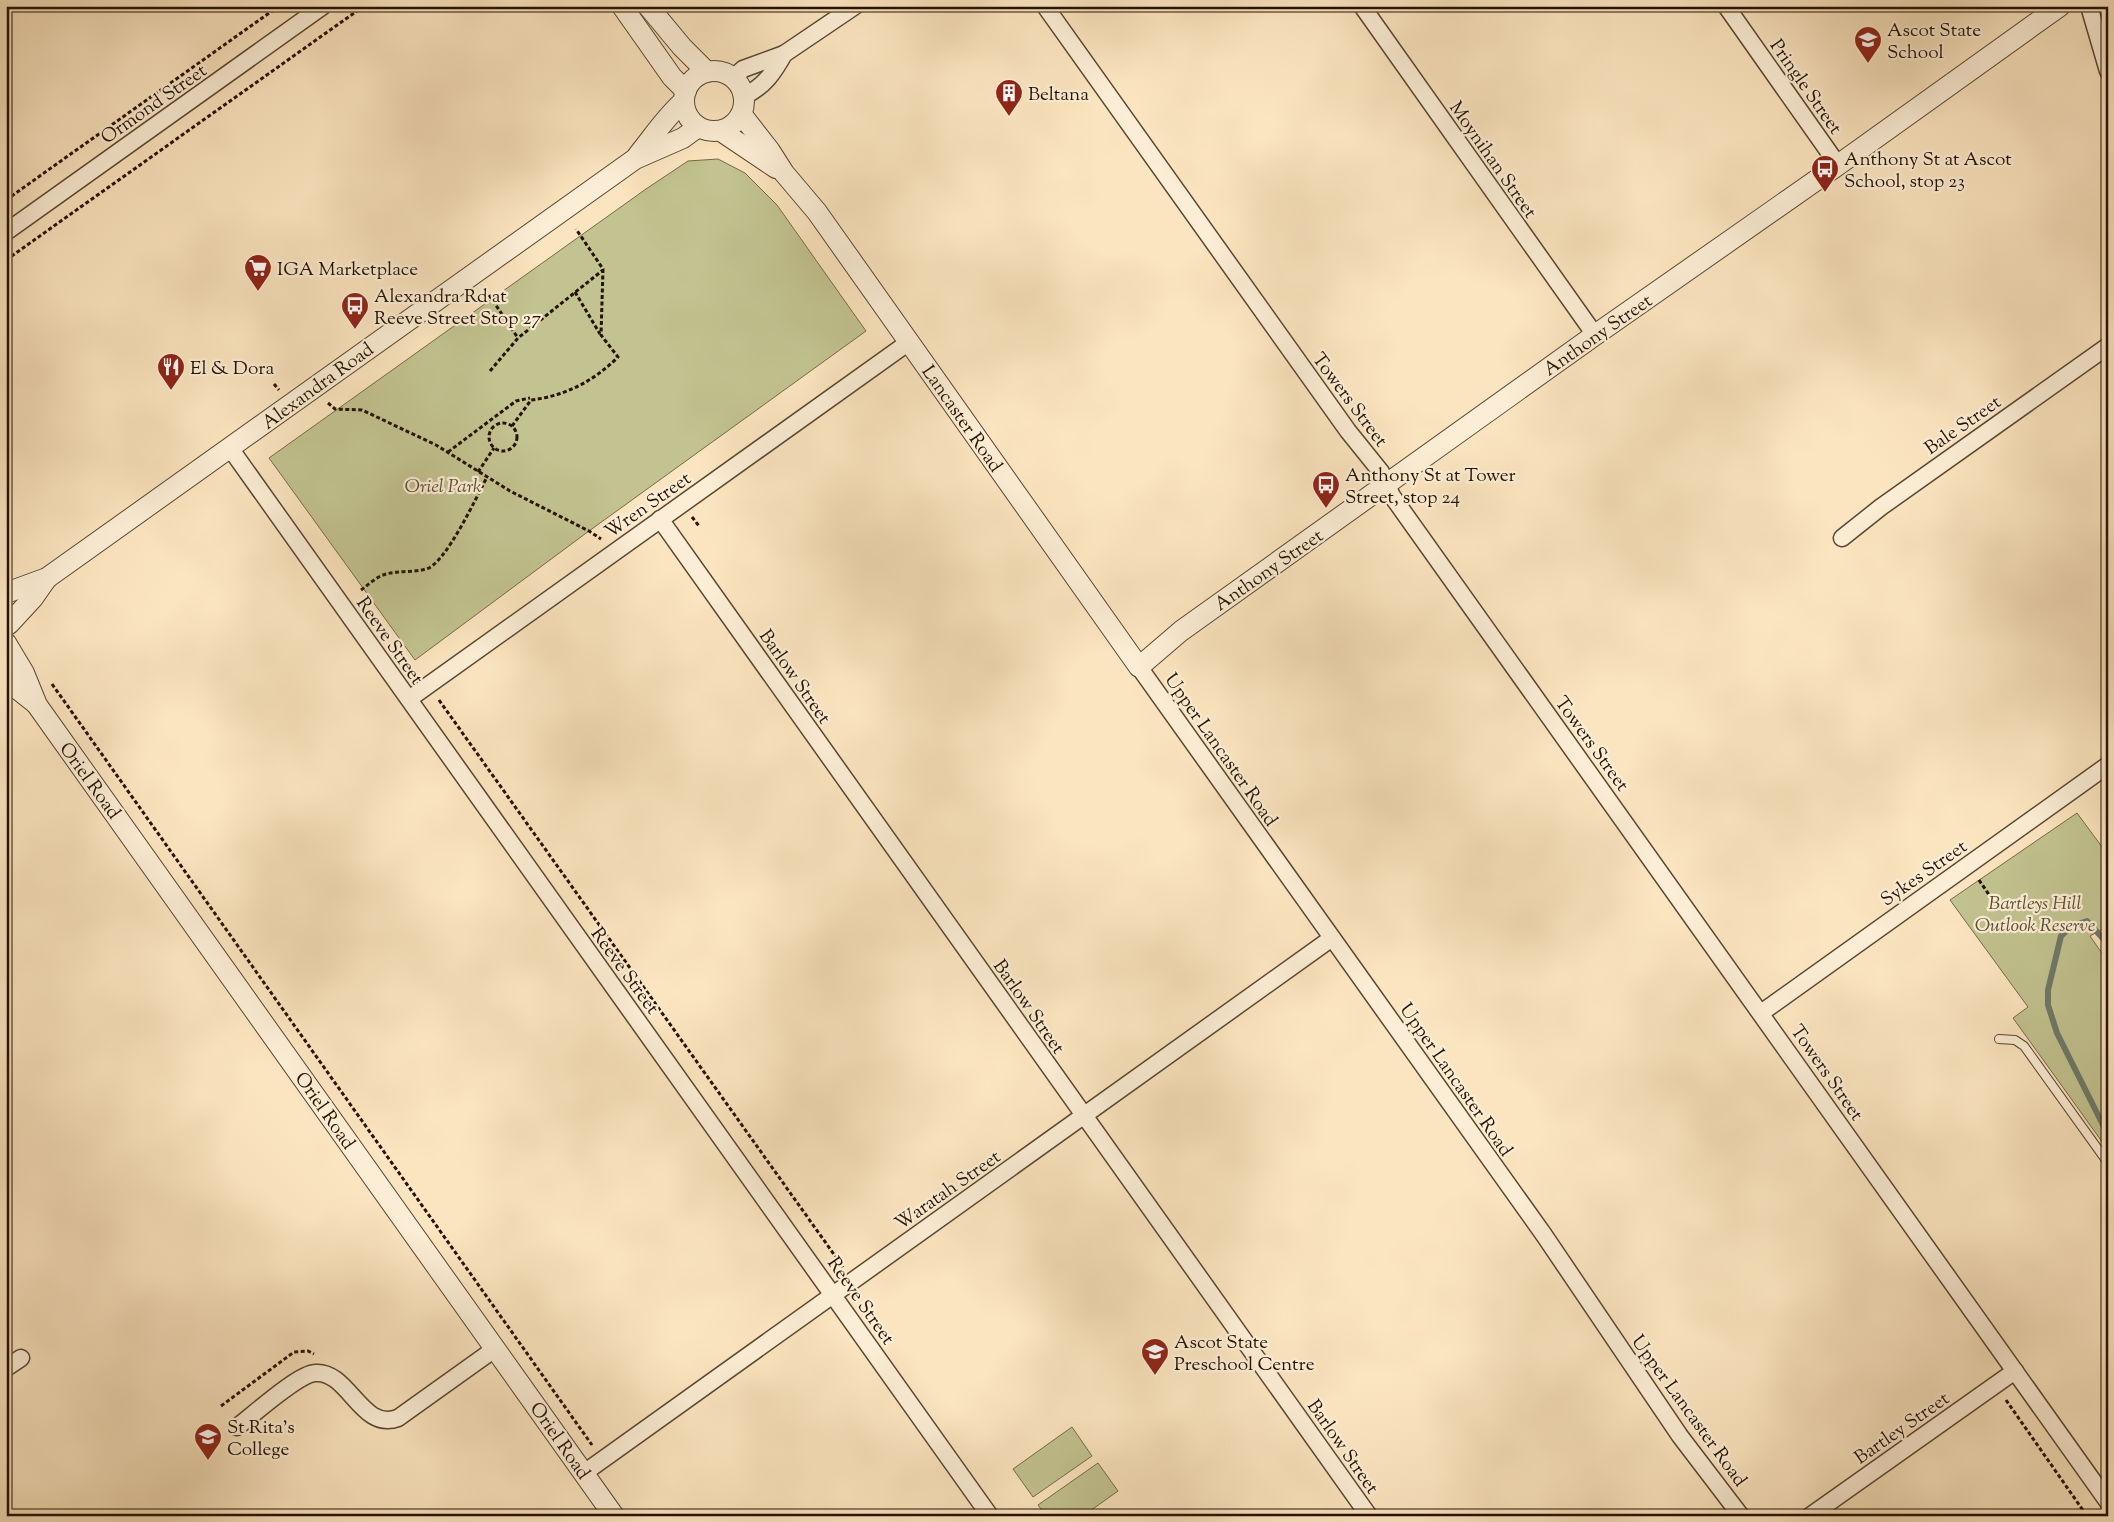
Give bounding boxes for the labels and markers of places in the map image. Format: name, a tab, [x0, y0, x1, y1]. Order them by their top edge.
place label: Ascot State School	[1887, 18, 1981, 67]
school or university icon: Ascot State School	[1853, 25, 1883, 64]
building icon: Beltana	[994, 78, 1024, 117]
place label: Beltana	[1028, 82, 1089, 109]
place label: Anthony St at Ascot School, stop 23	[1844, 147, 2012, 196]
bus stop icon: Anthony St at Ascot School, stop 23	[1810, 154, 1840, 193]
supermarket icon: IGA Marketplace	[243, 253, 273, 292]
place label: IGA Marketplace	[277, 257, 418, 284]
place label: Alexandra Rd at Reeve Street Stop 27	[374, 284, 541, 333]
bus stop icon: Alexandra Rd at Reeve Street Stop 27	[340, 291, 370, 330]
restaurant icon: El & Dora	[156, 352, 186, 391]
place label: El & Dora	[190, 356, 274, 383]
place label: Anthony St at Tower Street, stop 24	[1345, 463, 1516, 512]
bus stop icon: Anthony St at Tower Street, stop 24	[1311, 470, 1341, 509]
place label: Ascot State Preschool Centre	[1174, 1330, 1315, 1379]
school or university icon: Ascot State Preschool Centre	[1140, 1337, 1170, 1376]
place label: St Rita's College	[227, 1415, 295, 1464]
school or university icon: St Rita's College	[193, 1422, 223, 1461]

